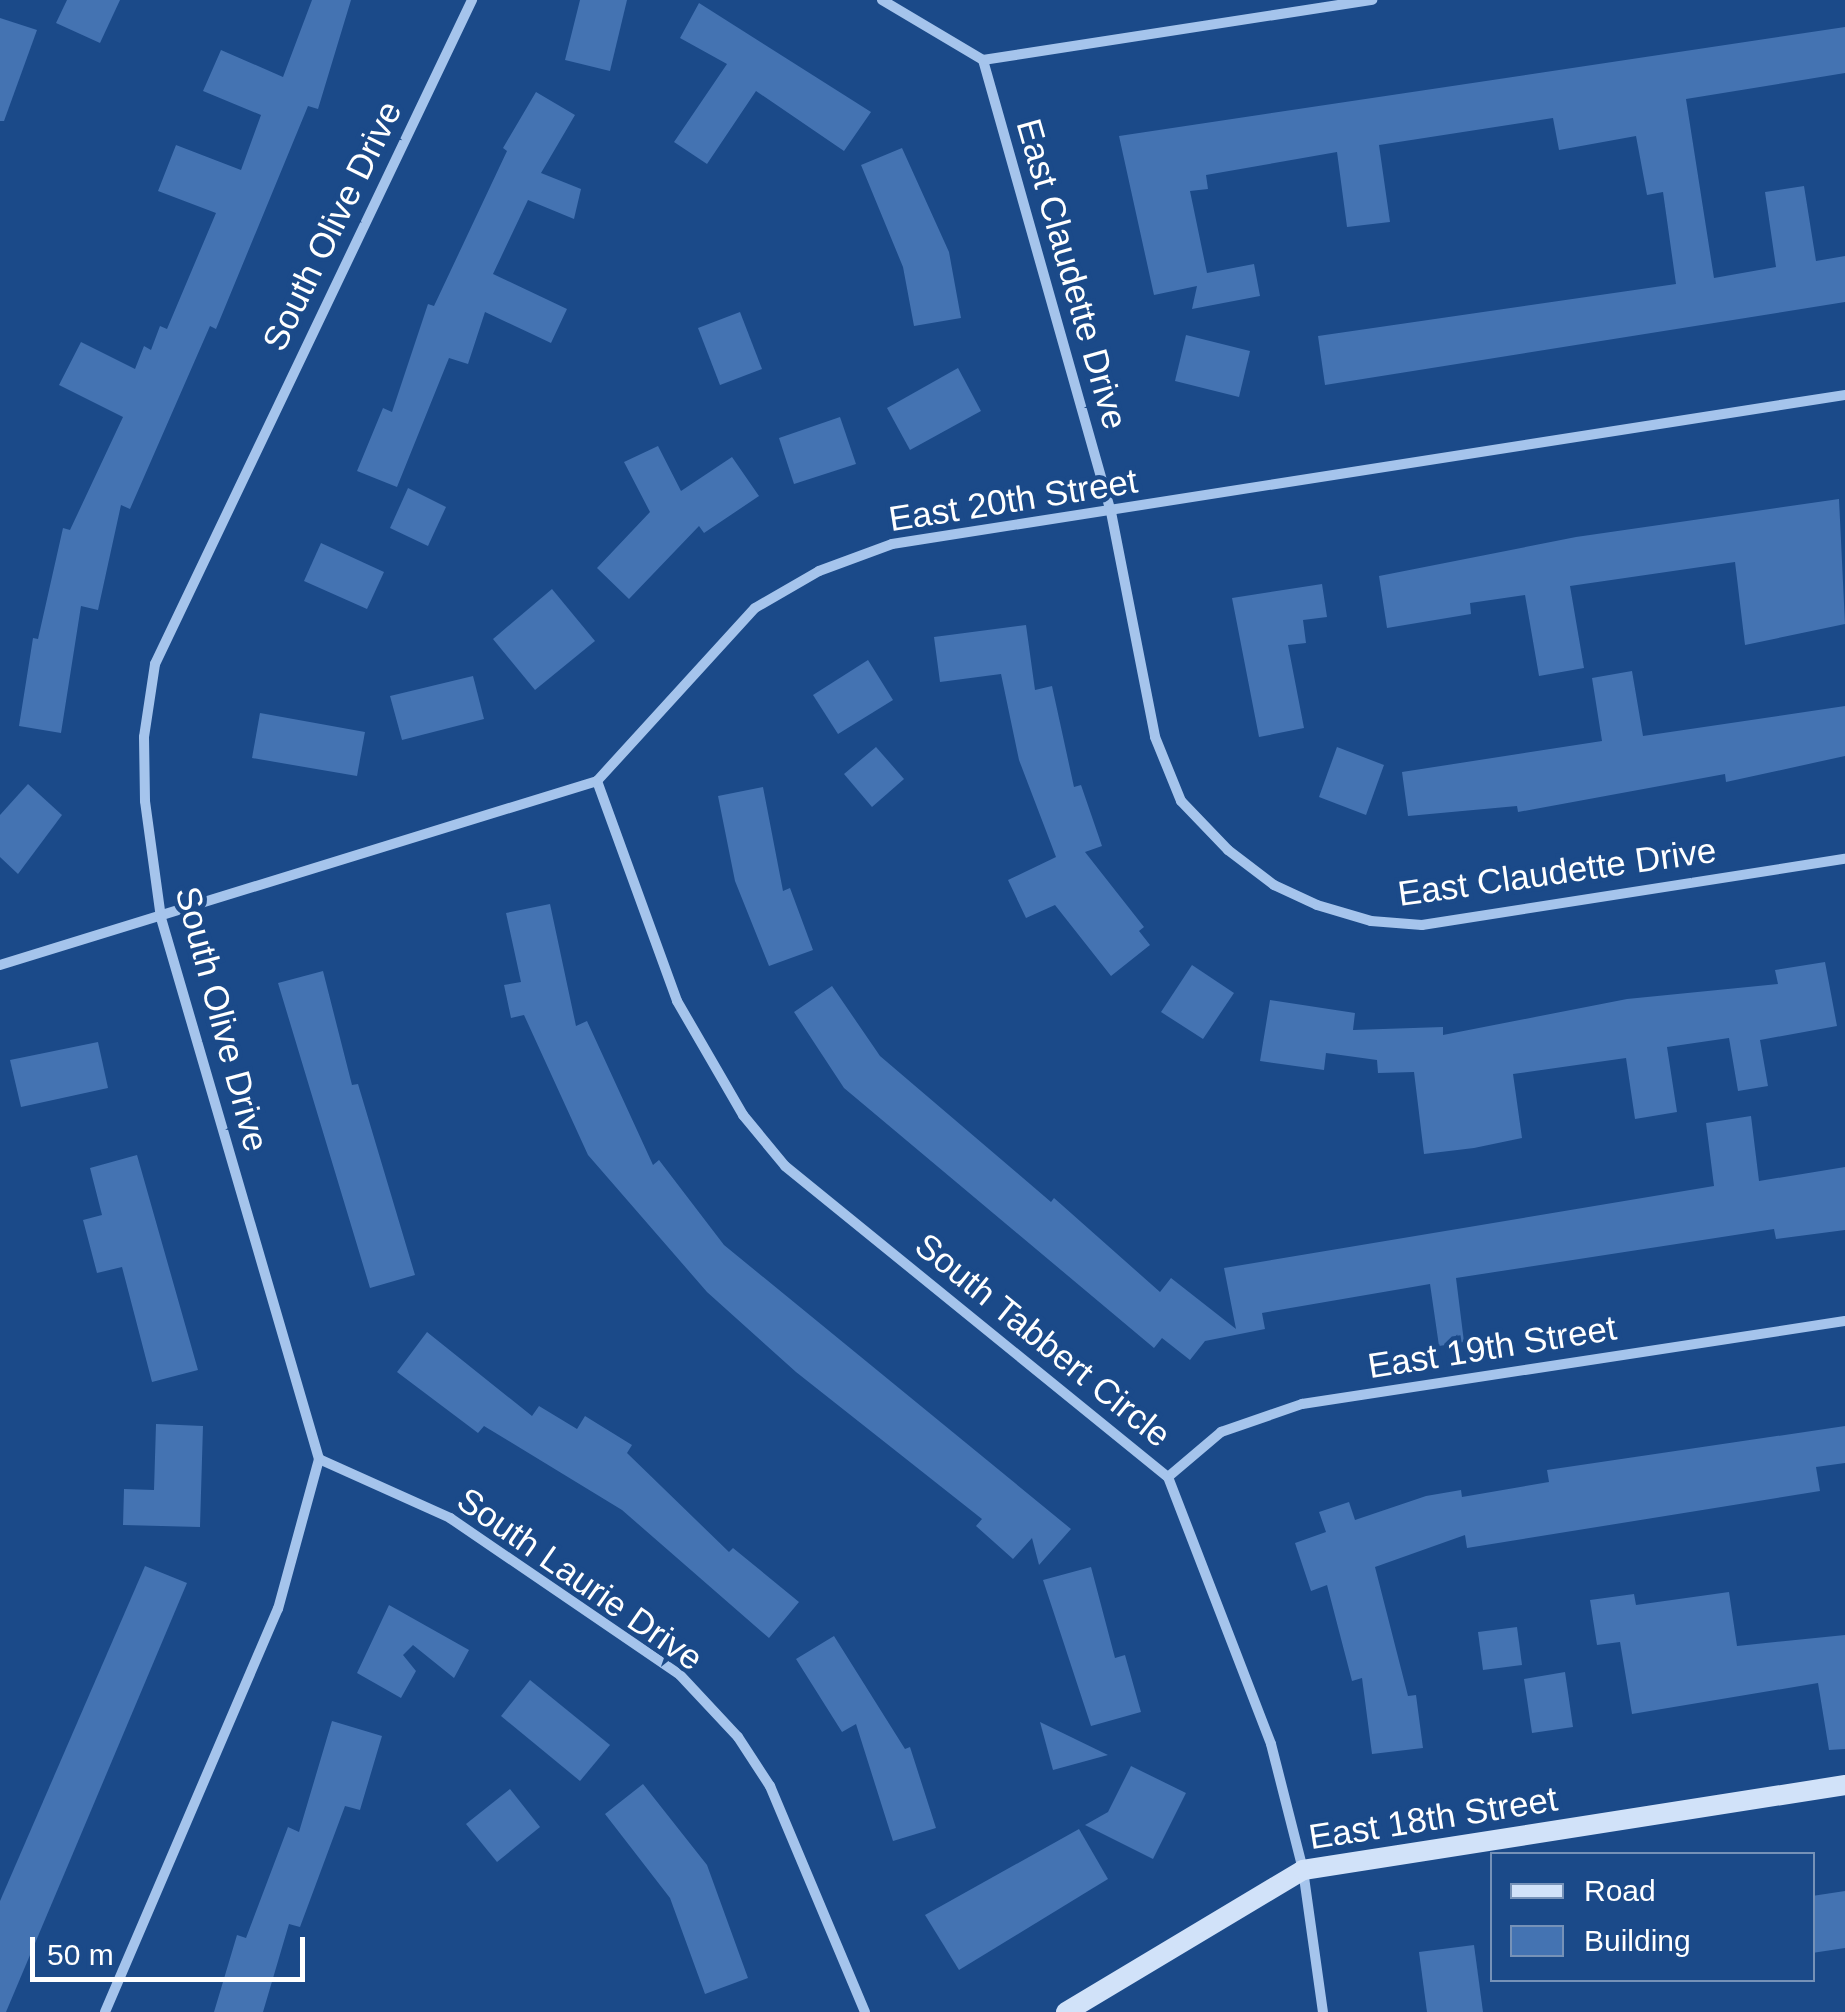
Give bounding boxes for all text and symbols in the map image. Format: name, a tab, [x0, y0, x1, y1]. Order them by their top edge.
street label: South Olive Drive	[253, 94, 411, 358]
street label: East Claudette Drive	[1008, 114, 1136, 434]
street label: East 20th Street	[886, 460, 1140, 540]
street label: East Claudette Drive	[1395, 829, 1719, 915]
street label: South Olive Drive	[166, 882, 278, 1156]
street label: South Tabbert Circle	[907, 1224, 1179, 1456]
street label: East 19th Street	[1365, 1307, 1619, 1387]
street label: South Laurie Drive	[449, 1479, 711, 1679]
street label: East 18th Street	[1306, 1778, 1560, 1858]
legend	[1490, 1852, 1815, 1982]
text: Road	[1584, 1874, 1656, 1907]
scale bar	[35, 1917, 310, 1979]
text: Building	[1584, 1924, 1691, 1957]
text: 50 m	[47, 1938, 114, 1971]

